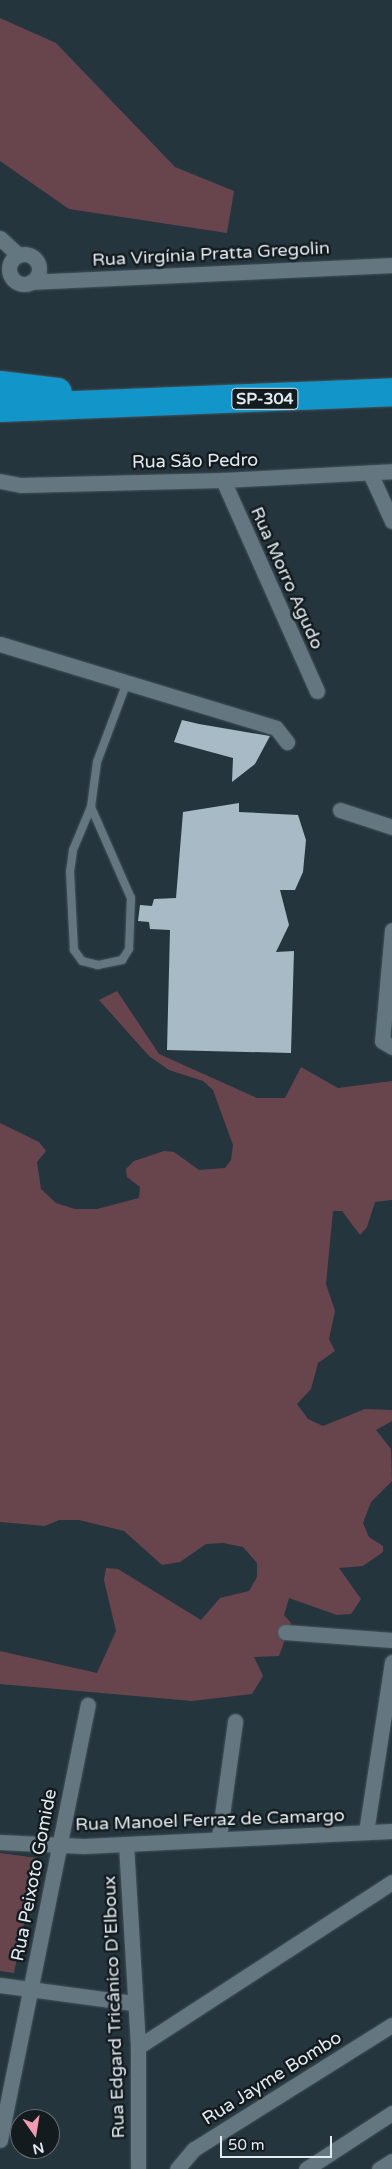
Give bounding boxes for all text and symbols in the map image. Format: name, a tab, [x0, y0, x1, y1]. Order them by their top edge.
street label: Rua Virgínia Pratta Gregolin	[92, 237, 330, 271]
road number: SP-304	[231, 386, 299, 412]
street label: Rua São Pedro	[132, 449, 258, 473]
street label: Rua Morro Agudo	[246, 503, 328, 653]
street label: Rua Peixoto Gomide	[7, 1787, 61, 1963]
street label: Rua Manoel Ferraz de Camargo	[75, 1805, 345, 1835]
street label: Rua Edgard Tricânico D'Elboux	[99, 1875, 129, 2139]
street label: Rua Jayme Bombo	[198, 2026, 346, 2130]
north arrow	[10, 2109, 60, 2159]
scale bar	[222, 2126, 334, 2158]
text: 50 m	[228, 2136, 265, 2154]
text: N	[31, 2139, 46, 2158]

